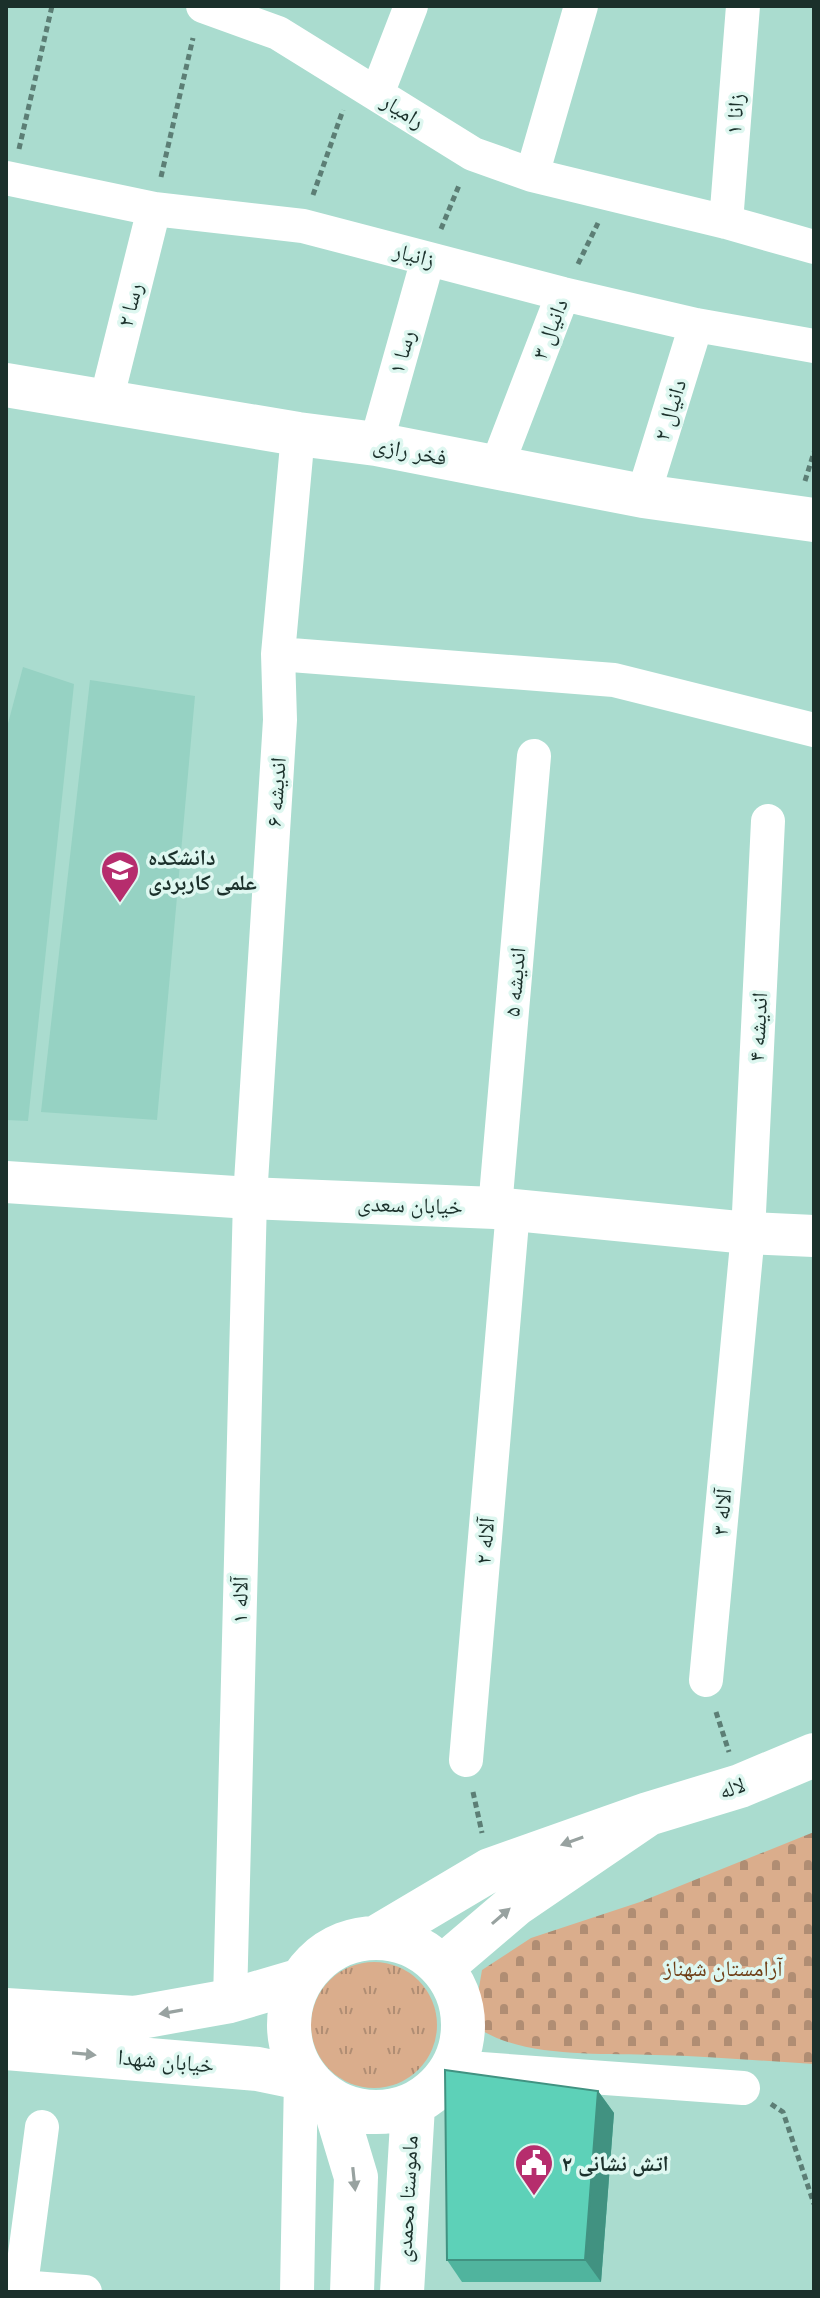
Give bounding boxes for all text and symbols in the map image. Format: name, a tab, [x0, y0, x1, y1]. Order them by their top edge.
street label: رامیار	[375, 86, 430, 135]
street label: زانا ۱	[719, 92, 751, 136]
street label: زانیار	[389, 235, 438, 274]
street label: رسا ۲	[111, 280, 149, 330]
street label: دانیال ۳	[525, 295, 575, 363]
street label: رسا ۱	[382, 327, 422, 377]
street label: دانیال ۲	[647, 376, 693, 444]
street label: فخر رازی	[371, 430, 449, 472]
street label: اندیشه ۶	[259, 756, 293, 828]
place label: دانشکده علمی کاربردی	[148, 843, 257, 897]
school or university icon: دانشکده علمی کاربردی	[99, 849, 141, 904]
street label: اندیشه ۵	[498, 946, 532, 1018]
street label: اندیشه ۴	[742, 992, 774, 1062]
street label: خیابان سعدی	[357, 1189, 463, 1221]
street label: آلاله ۳	[706, 1487, 739, 1537]
street label: آلاله ۲	[469, 1516, 502, 1566]
street label: آلاله ۱	[225, 1576, 255, 1624]
street label: لاله	[715, 1770, 749, 1806]
one-way arrow	[560, 1835, 584, 1848]
one-way arrow	[491, 1908, 511, 1925]
park label: آرامستان شهناز	[662, 1954, 783, 1983]
one-way arrow	[158, 2006, 183, 2018]
street label: خیابان شهدا	[117, 2042, 215, 2080]
one-way arrow	[72, 2048, 97, 2061]
street label: ماموستا محمدی	[389, 2135, 425, 2263]
public building icon: اتش نشانی ۲	[513, 2142, 555, 2197]
place label: اتش نشانی ۲	[562, 2149, 669, 2178]
one-way arrow	[347, 2167, 360, 2192]

